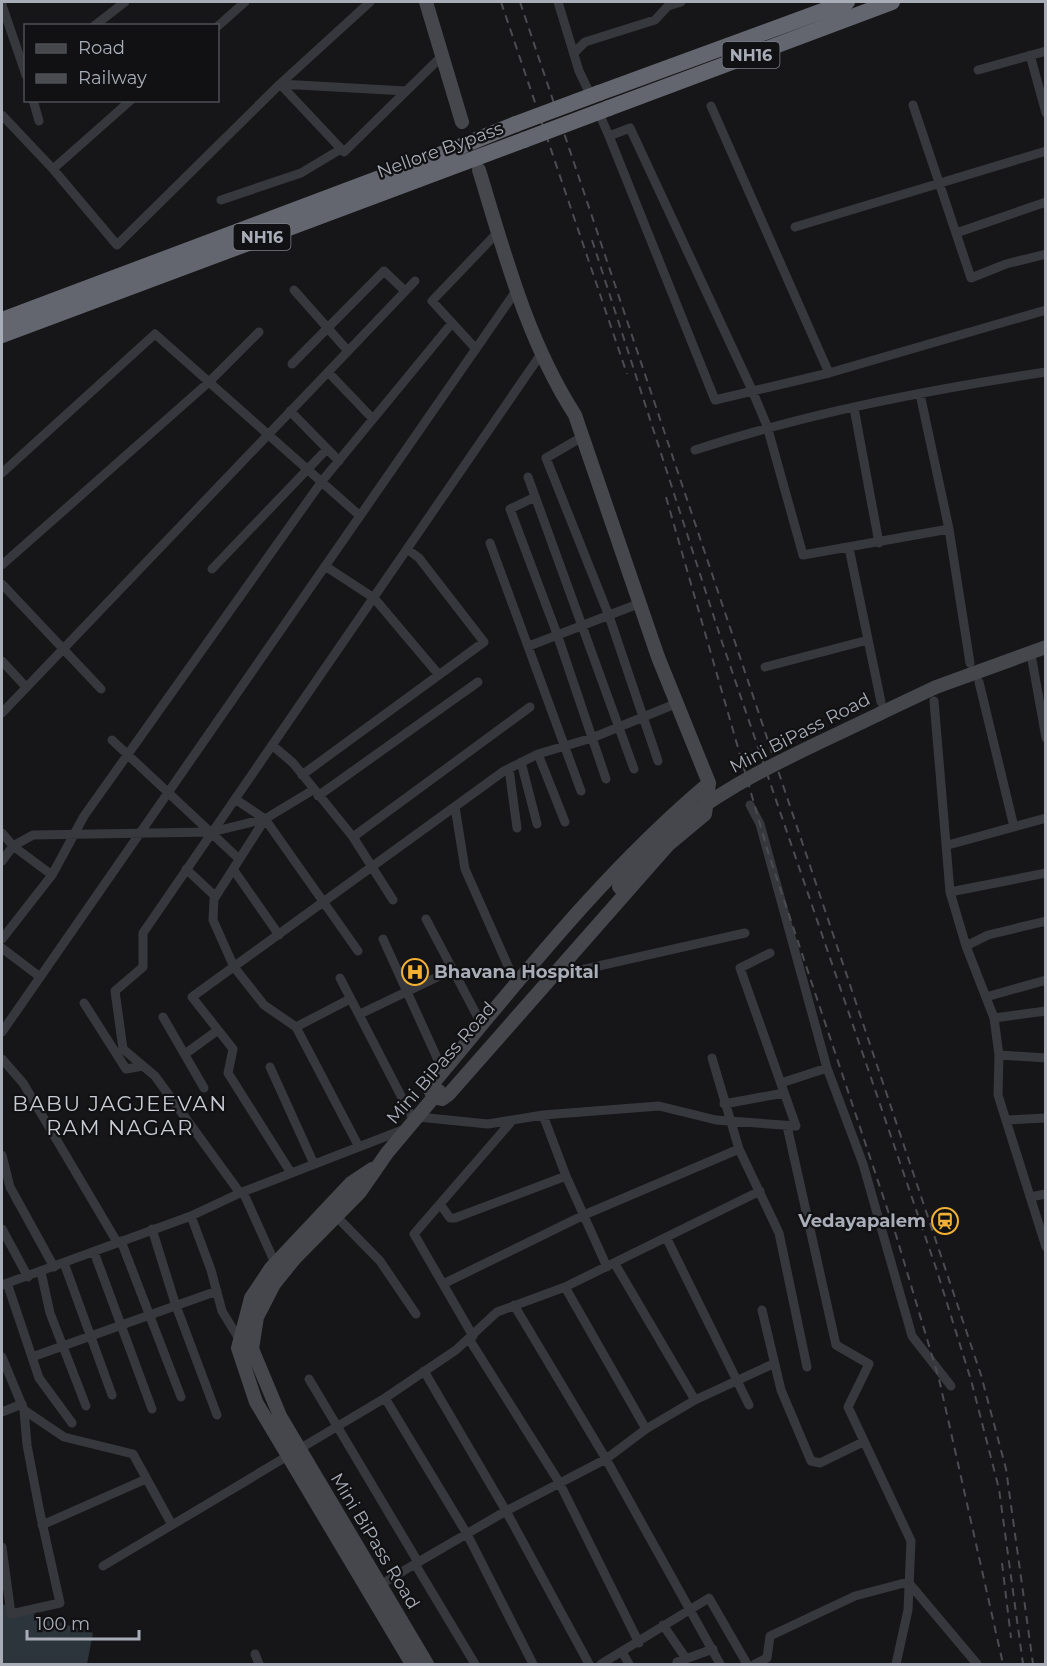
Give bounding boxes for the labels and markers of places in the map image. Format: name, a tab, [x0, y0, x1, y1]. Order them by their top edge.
hospital icon: Bhavana Hospital	[400, 957, 430, 987]
place label: Bhavana Hospital	[434, 961, 599, 983]
station icon: Vedayapalem	[930, 1206, 960, 1236]
place label: Vedayapalem	[797, 1210, 926, 1232]

